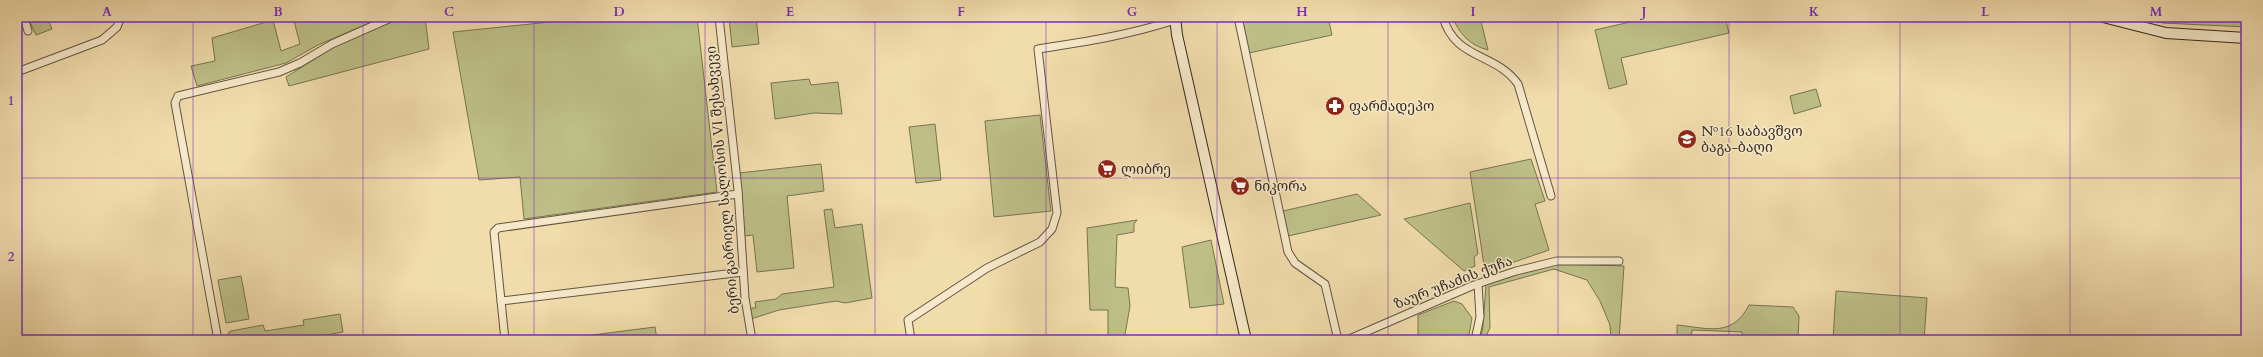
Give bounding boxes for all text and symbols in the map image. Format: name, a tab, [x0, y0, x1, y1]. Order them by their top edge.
text: A	[102, 3, 112, 21]
text: B	[273, 3, 283, 21]
text: C	[444, 3, 454, 21]
text: D	[613, 3, 625, 21]
text: E	[786, 3, 794, 21]
text: F	[957, 3, 965, 21]
text: G	[1127, 3, 1138, 21]
text: H	[1296, 3, 1308, 21]
text: I	[1470, 3, 1476, 21]
text: J	[1640, 3, 1647, 21]
text: K	[1809, 3, 1820, 21]
text: L	[1981, 3, 1990, 21]
text: M	[2150, 3, 2163, 21]
street label: ბერი გაბრიელ სალოსის VI შესახვევი	[701, 45, 744, 315]
text: 1	[8, 92, 14, 110]
pharmacy icon: ფარმადეპო	[1324, 95, 1346, 117]
place label: ფარმადეპო	[1349, 97, 1434, 116]
place label: №16 საბავშვო ბაგა-ბაღი	[1701, 122, 1803, 157]
school or university icon: №16 საბავშვო ბაგა-ბაღი	[1676, 128, 1698, 150]
supermarket icon: ლიბრე	[1096, 158, 1118, 180]
place label: ლიბრე	[1121, 160, 1171, 179]
supermarket icon: ნიკორა	[1229, 175, 1251, 197]
place label: ნიკორა	[1254, 177, 1307, 196]
text: 2	[8, 248, 15, 266]
street label: ზაურ უჩაძის ქუჩა	[1391, 251, 1515, 314]

